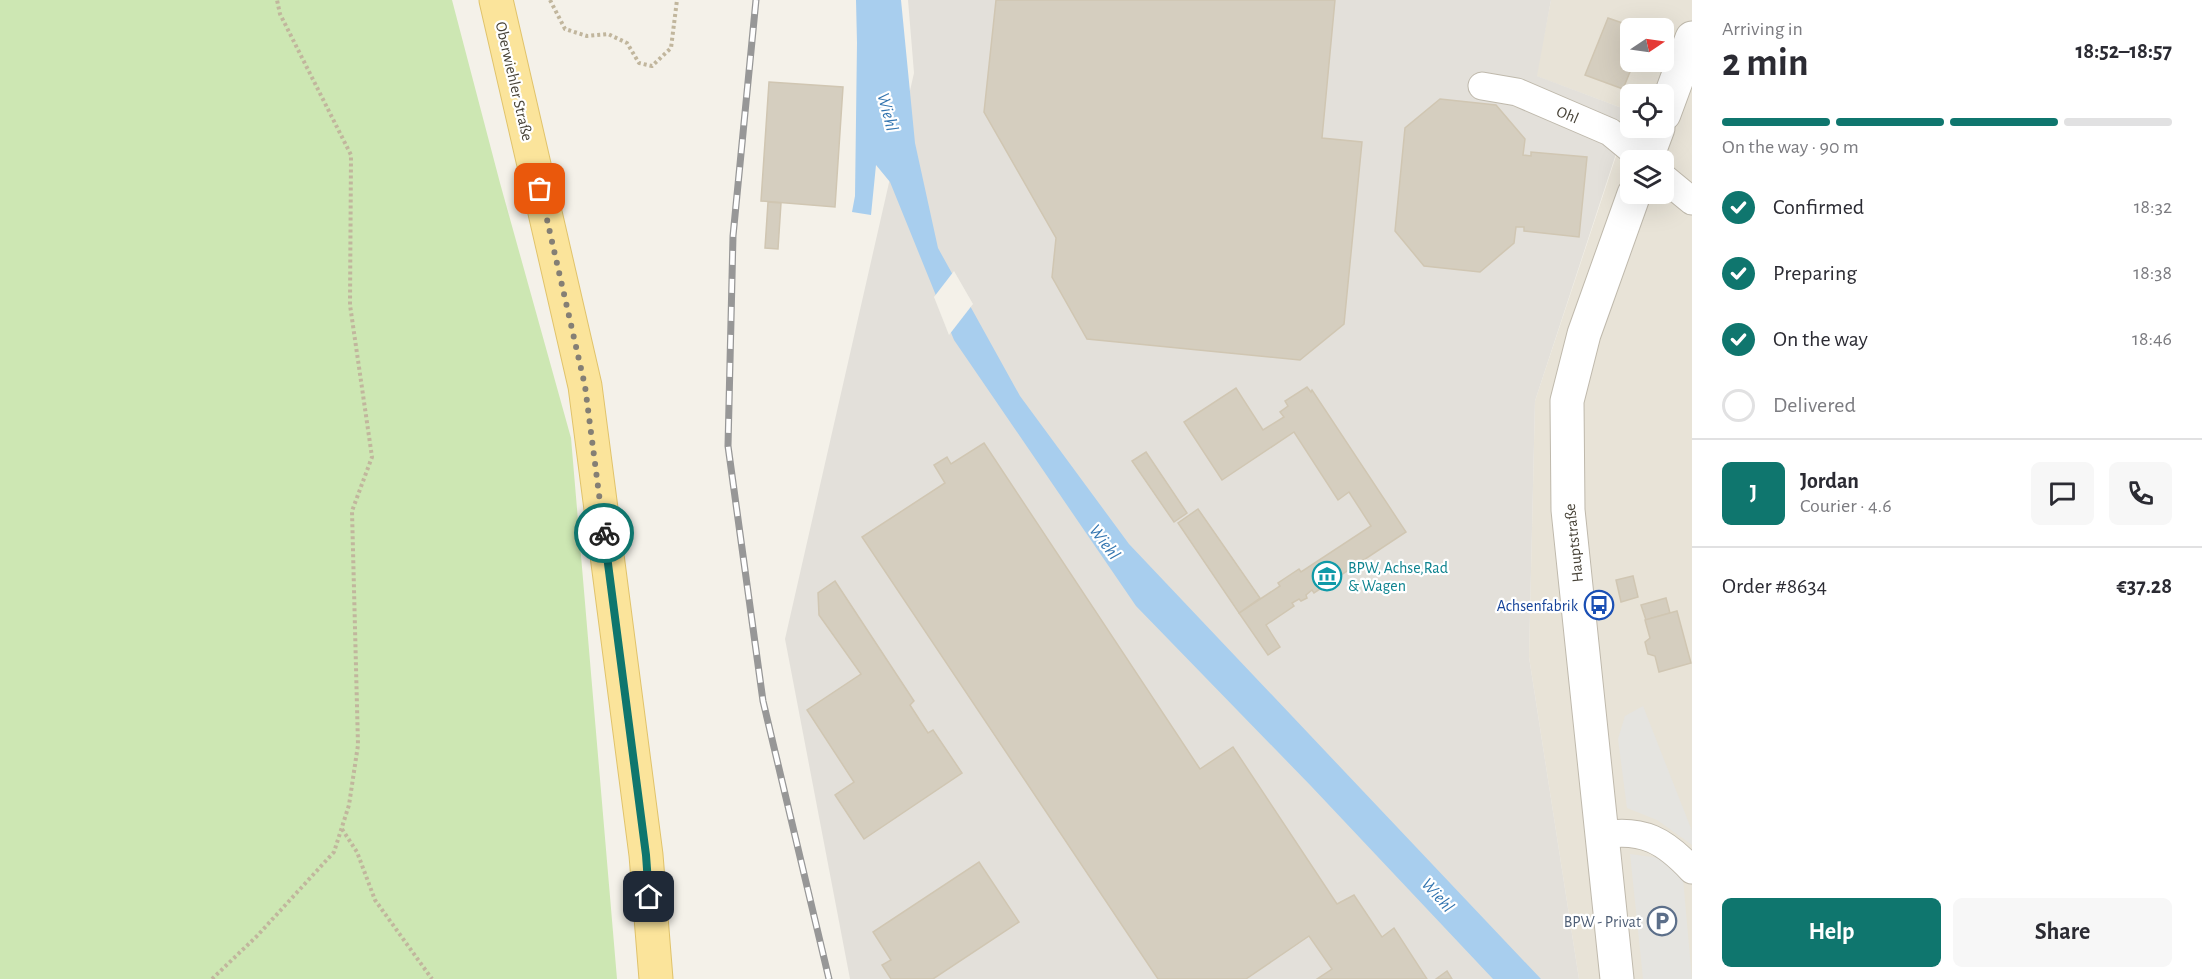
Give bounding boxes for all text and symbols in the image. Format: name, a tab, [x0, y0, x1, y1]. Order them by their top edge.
north arrow	[1620, 18, 1674, 72]
map controls	[1620, 18, 1674, 204]
text: Arriving in	[1722, 19, 1803, 39]
street label: Oberwiehler Straße	[493, 20, 536, 142]
text: 18:52–18:57	[2075, 40, 2172, 62]
text: 2 min	[1722, 44, 1809, 83]
button: locate	[1620, 84, 1674, 138]
water label: Wiehl	[873, 91, 901, 133]
street label: Ohl	[1554, 103, 1581, 127]
text: On the way · 90 m	[1722, 137, 1859, 157]
button: layers	[1620, 150, 1674, 204]
pin	[514, 163, 565, 214]
icon: bag	[523, 172, 556, 205]
icon: check	[1722, 191, 1755, 224]
text: Confirmed	[1773, 196, 1864, 218]
text: 18:32	[2134, 197, 2172, 217]
icon: check	[1722, 257, 1755, 290]
text: Preparing	[1773, 262, 1857, 284]
text: 18:38	[2133, 263, 2172, 283]
icon: check	[1722, 323, 1755, 356]
text: On the way	[1773, 328, 1868, 350]
text: 18:46	[2132, 329, 2172, 349]
text: Delivered	[1773, 394, 1856, 416]
button: chat	[2031, 462, 2094, 525]
button: phone	[2109, 462, 2172, 525]
text: Jordan	[1800, 470, 1859, 492]
text: J	[1750, 482, 1757, 504]
text: Courier · 4.6	[1800, 496, 1892, 516]
courier	[574, 503, 634, 563]
street label: Hauptstraße	[1562, 503, 1586, 583]
icon: bike	[588, 517, 621, 550]
water label: Wiehl	[1085, 522, 1123, 564]
museum icon: BPW, Achse,Rad & Wagen	[1311, 560, 1343, 592]
place label: BPW, Achse,Rad & Wagen	[1348, 560, 1448, 594]
text: Order #8634	[1722, 575, 1827, 597]
text: €37.28	[2116, 575, 2172, 597]
bus stop icon: Achsenfabrik	[1583, 589, 1615, 621]
place label: Achsenfabrik	[1497, 598, 1579, 614]
pin	[623, 871, 674, 922]
water label: Wiehl	[1418, 875, 1457, 916]
icon: home	[632, 880, 665, 913]
button: Help	[1722, 898, 1941, 967]
button: Share	[1953, 898, 2172, 967]
parking icon: BPW - Privat	[1646, 905, 1678, 937]
place label: BPW - Privat	[1564, 914, 1641, 930]

